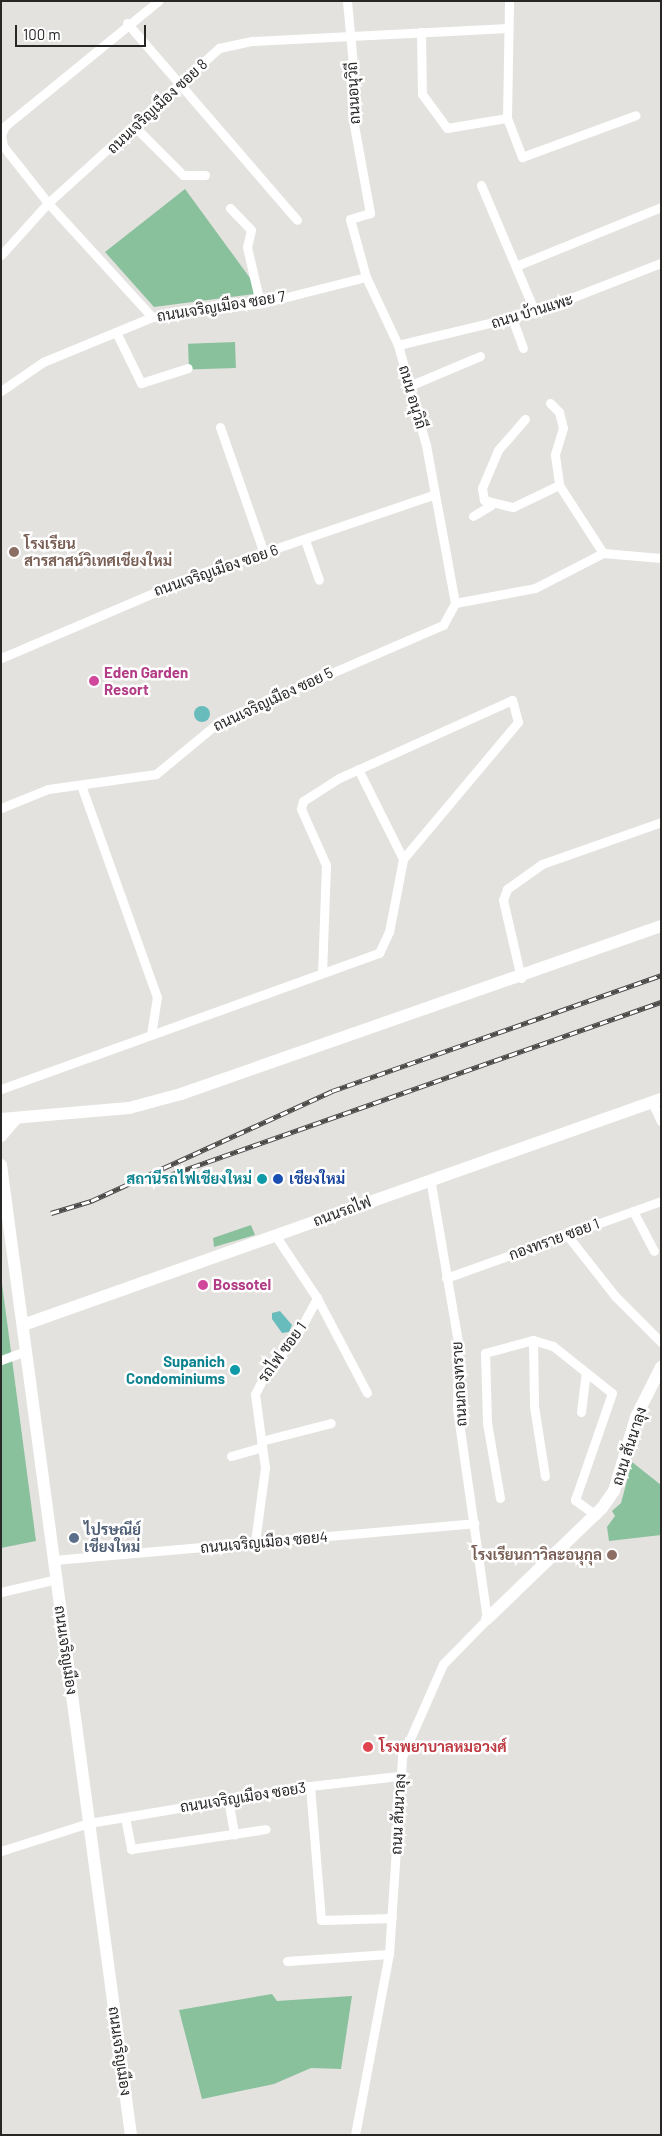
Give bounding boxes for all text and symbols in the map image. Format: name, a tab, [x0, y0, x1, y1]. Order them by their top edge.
scale bar	[18, 15, 149, 47]
text: 100 m	[23, 25, 61, 43]
street label: ถนนเจริญเมือง ซอย 8	[103, 55, 211, 157]
street label: ถนนอนุวิถี	[342, 61, 364, 125]
street label: ถนนเจริญเมือง ซอย 7	[156, 287, 286, 325]
street label: ถนน บ้านแพะ	[489, 290, 575, 332]
street label: ถนน อนุวิถี	[395, 363, 431, 431]
place label: โรงเรียน สารสาสน์วิเทศเชียงใหม่	[24, 534, 172, 569]
street label: ถนนเจริญเมือง ซอย 6	[151, 540, 281, 600]
marker: โรงเรียน สารสาสน์วิเทศเชียงใหม่	[8, 546, 20, 558]
place label: Eden Garden Resort	[104, 663, 188, 698]
street label: ถนนเจริญเมือง ซอย 5	[210, 663, 336, 735]
marker: Eden Garden Resort	[88, 675, 100, 687]
place label: สถานีรถไฟเชียงใหม่	[126, 1170, 252, 1188]
place label: เชียงใหม่	[289, 1170, 345, 1188]
marker: เชียงใหม่	[271, 1172, 285, 1186]
marker: สถานีรถไฟเชียงใหม่	[256, 1173, 268, 1185]
street label: ถนนรถไฟ	[311, 1192, 373, 1230]
street label: กองทราย ซอย 1	[506, 1214, 602, 1264]
place label: Bossotel	[213, 1276, 271, 1294]
marker: Bossotel	[197, 1279, 209, 1291]
street label: รถไฟ ซอย 1	[254, 1318, 310, 1386]
street label: ถนนกองทราย	[448, 1341, 470, 1427]
place label: Supanich Condominiums	[126, 1352, 225, 1387]
marker: Supanich Condominiums	[229, 1364, 241, 1376]
street label: ถนน สันนาลุง	[608, 1405, 650, 1487]
place label: ไปรษณีย์ เชียงใหม่	[84, 1520, 141, 1555]
street label: ถนนเจริญเมือง ซอย4	[200, 1527, 328, 1557]
marker: ไปรษณีย์ เชียงใหม่	[68, 1532, 80, 1544]
place label: โรงเรียนกาวิละอนุกุล	[472, 1546, 602, 1564]
marker: โรงเรียนกาวิละอนุกุล	[606, 1549, 618, 1561]
street label: ถนนเจริญเมือง	[51, 1604, 81, 1696]
place label: โรงพยาบาลหมอวงศ์	[379, 1738, 507, 1756]
marker: โรงพยาบาลหมอวงศ์	[361, 1740, 375, 1754]
street label: ถนน สันนาลุง	[387, 1773, 409, 1855]
street label: ถนนเจริญเมือง ซอย3	[179, 1778, 307, 1816]
street label: ถนนเจริญเมือง	[105, 2005, 135, 2097]

